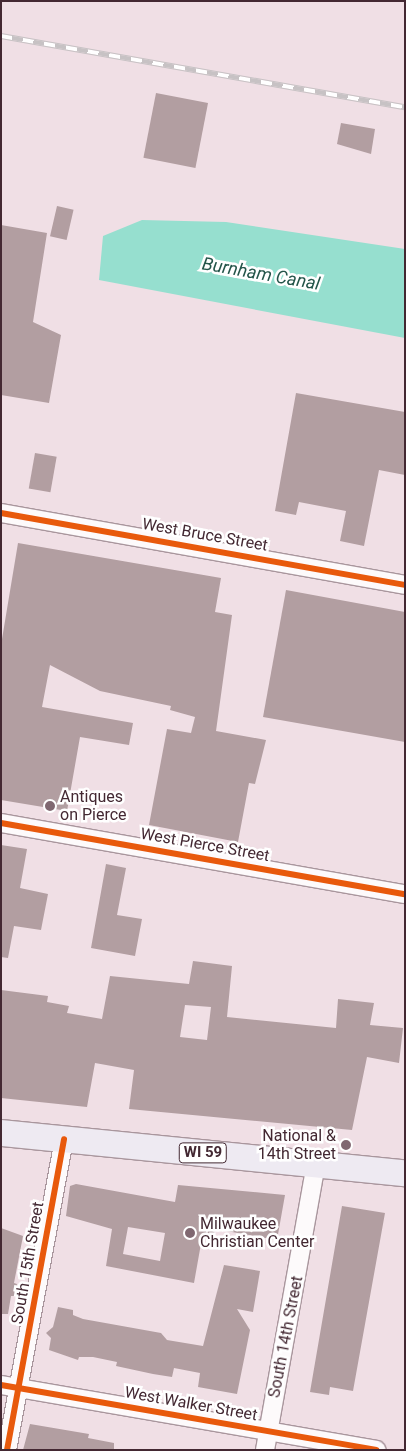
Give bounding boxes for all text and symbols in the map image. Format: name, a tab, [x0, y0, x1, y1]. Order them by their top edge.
water label: Burnham Canal	[200, 253, 322, 295]
street label: West Bruce Street	[141, 515, 269, 555]
place label: Antiques on Pierce	[60, 787, 127, 825]
marker: Antiques on Pierce	[44, 800, 56, 812]
street label: West Pierce Street	[139, 824, 271, 866]
place label: National & 14th Street	[258, 1126, 336, 1164]
marker: National & 14th Street	[340, 1139, 352, 1151]
road number: WI 59	[178, 1140, 228, 1166]
street label: South 15th Street	[8, 1200, 48, 1326]
place label: Milwaukee Christian Center	[200, 1214, 314, 1252]
marker: Milwaukee Christian Center	[184, 1227, 196, 1239]
street label: South 14th Street	[265, 1274, 307, 1400]
street label: West Walker Street	[123, 1383, 259, 1425]

